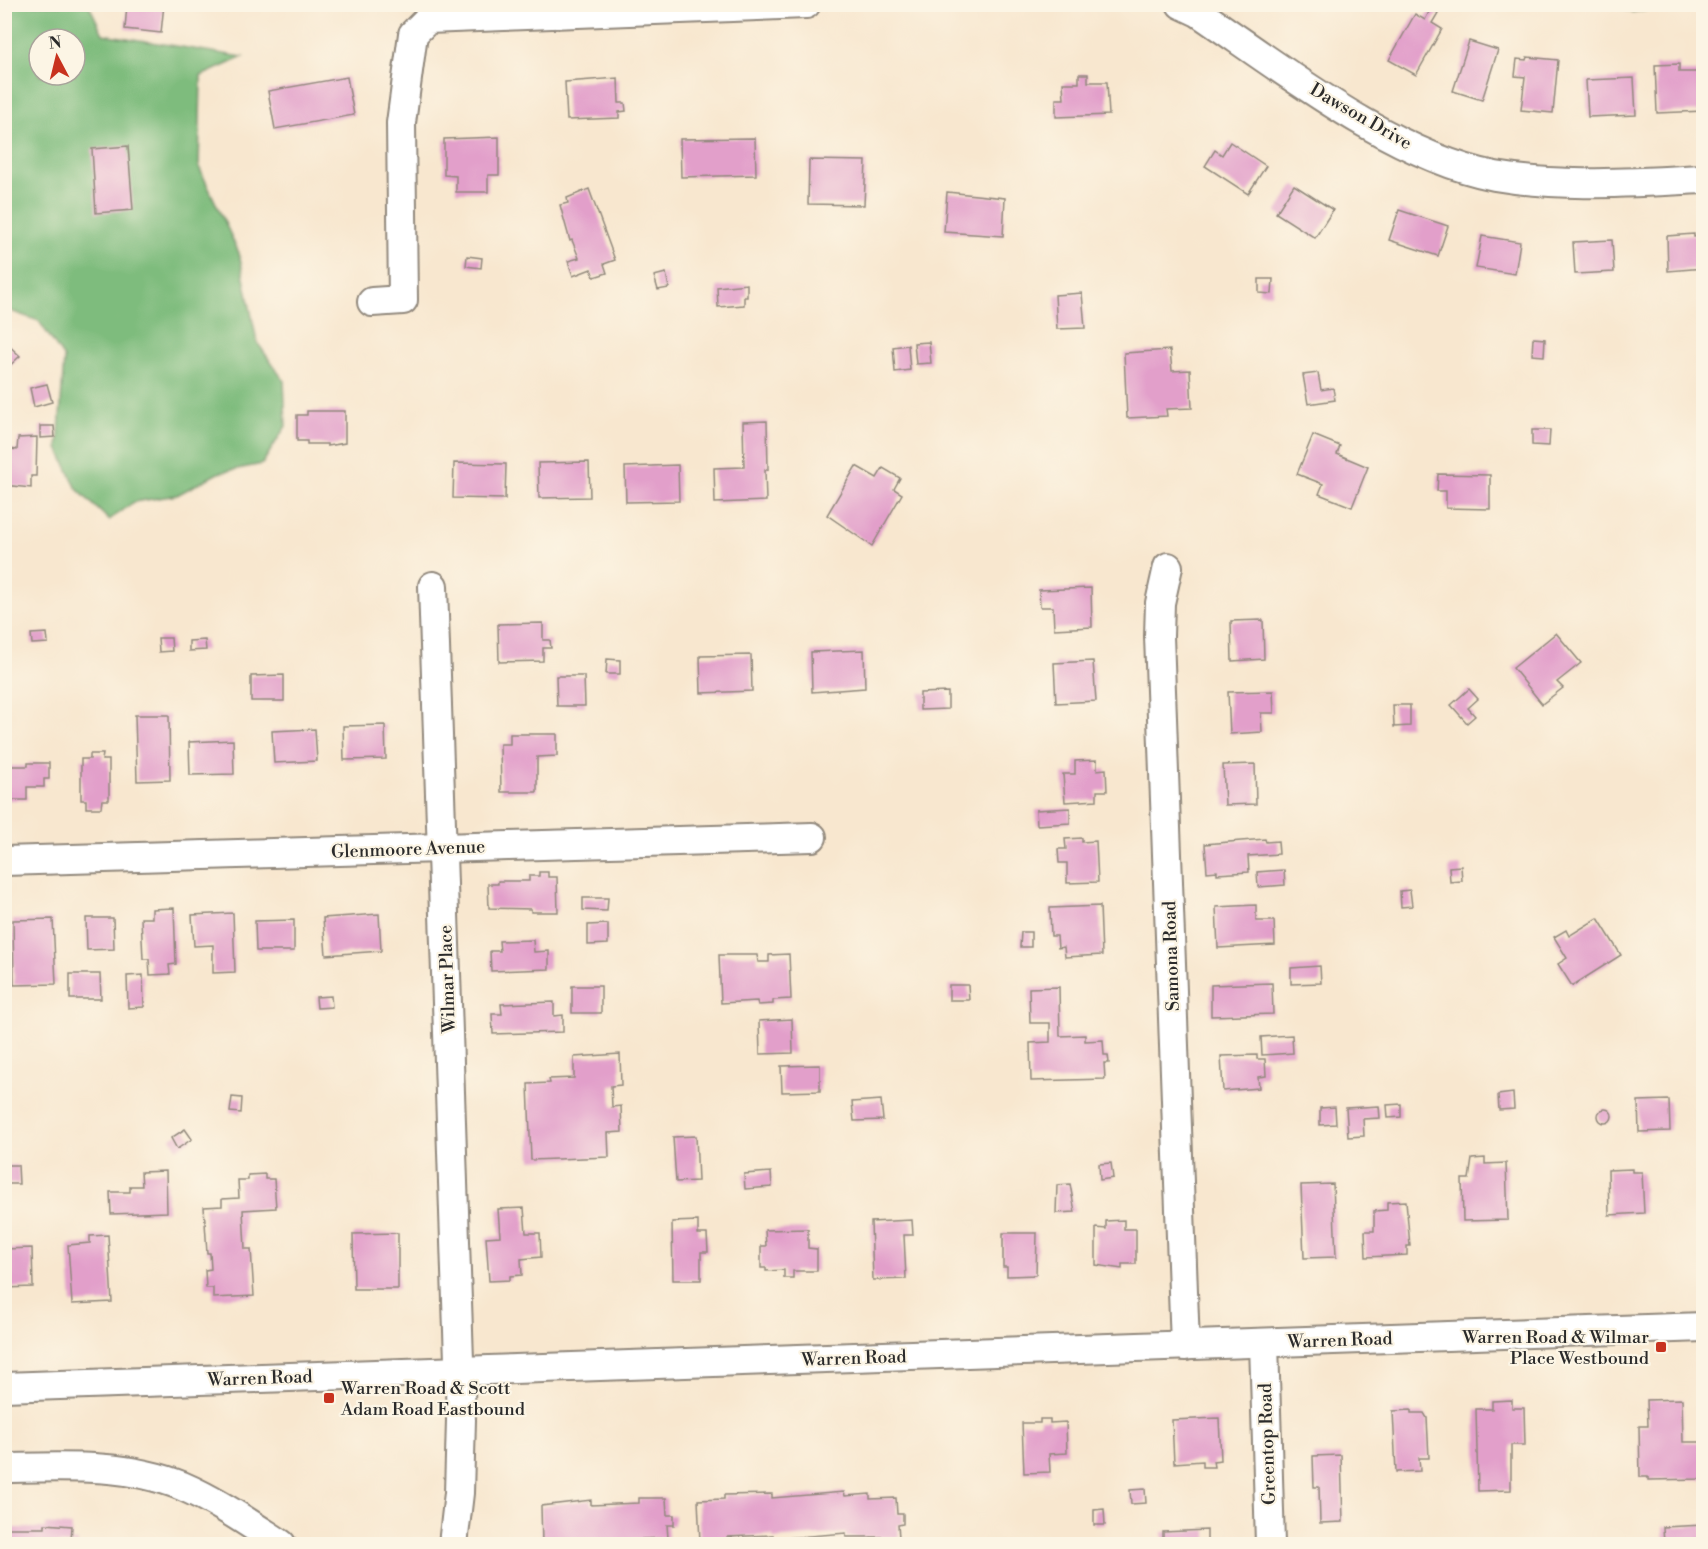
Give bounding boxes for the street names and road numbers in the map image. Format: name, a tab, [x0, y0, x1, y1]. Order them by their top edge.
street label: Dawson Drive	[1306, 78, 1416, 155]
street label: Glenmoore Avenue	[331, 835, 485, 864]
street label: Samona Road	[1158, 900, 1185, 1012]
street label: Wilmar Place	[434, 924, 461, 1034]
street label: Warren Road	[1286, 1327, 1394, 1354]
street label: Warren Road	[800, 1345, 908, 1372]
street label: Warren Road	[206, 1365, 314, 1392]
street label: Greentop Road	[1254, 1382, 1281, 1505]

